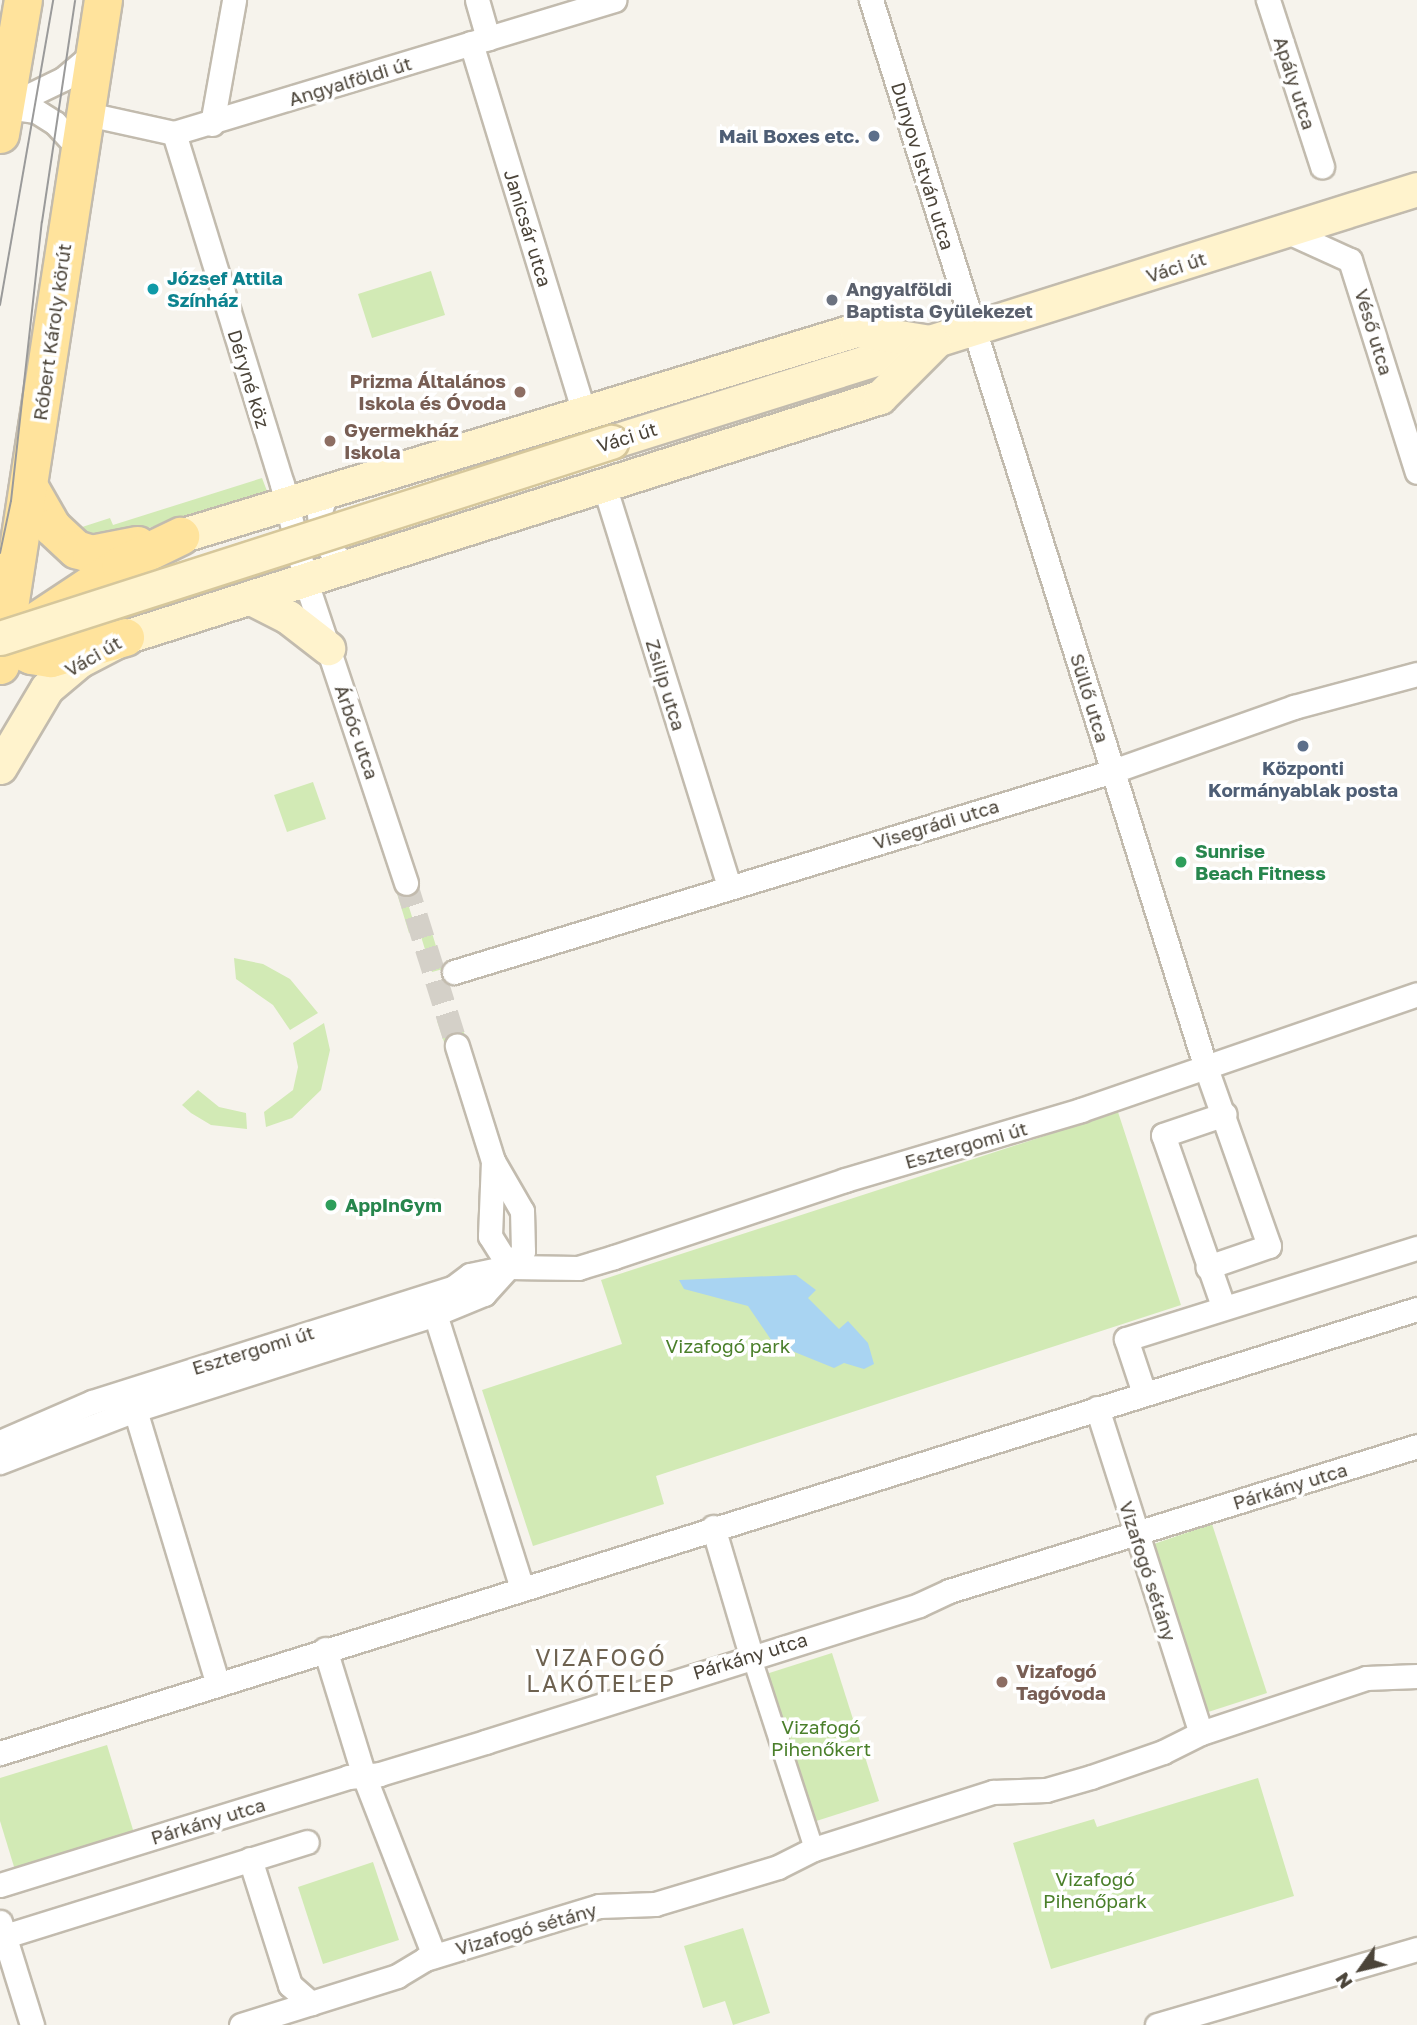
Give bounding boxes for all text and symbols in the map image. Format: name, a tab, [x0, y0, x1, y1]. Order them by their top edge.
street label: Apály utca	[1269, 34, 1321, 132]
street label: Angyalföldi út	[286, 51, 414, 111]
street label: Dunyov István utca	[887, 79, 959, 253]
place label: Mail Boxes etc.	[719, 125, 860, 147]
marker: Mail Boxes etc.	[866, 128, 882, 144]
street label: Janicsár utca	[499, 167, 557, 289]
street label: Róbert Károly körút	[28, 242, 76, 422]
street label: Váci út	[1143, 247, 1209, 287]
place label: József Attila Színház	[167, 267, 283, 311]
place label: Angyalföldi Baptista Gyülekezet	[846, 278, 1033, 322]
marker: József Attila Színház	[145, 281, 161, 297]
street label: Véső utca	[1350, 286, 1398, 378]
marker: Angyalföldi Baptista Gyülekezet	[824, 292, 840, 308]
street label: Déryné köz	[223, 327, 275, 431]
place label: Prizma Általános Iskola és Óvoda	[350, 370, 506, 414]
marker: Prizma Általános Iskola és Óvoda	[512, 384, 528, 400]
street label: Váci út	[594, 417, 660, 457]
place label: Gyermekház Iskola	[344, 419, 459, 463]
marker: Gyermekház Iskola	[322, 433, 338, 449]
street label: Váci út	[61, 631, 125, 681]
street label: Zsilip utca	[641, 637, 691, 733]
street label: Süllő utca	[1066, 651, 1114, 745]
street label: Árbóc utca	[330, 682, 384, 782]
marker: Központi Kormányablak posta	[1295, 738, 1311, 754]
place label: Központi Kormányablak posta	[1208, 757, 1398, 801]
street label: Visegrádi utca	[870, 794, 1002, 854]
place label: Sunrise Beach Fitness	[1195, 840, 1326, 884]
marker: Sunrise Beach Fitness	[1173, 854, 1189, 870]
street label: Esztergomi út	[902, 1117, 1030, 1173]
place label: AppInGym	[345, 1194, 442, 1216]
marker: AppInGym	[323, 1197, 339, 1213]
street label: Esztergomi út	[189, 1321, 317, 1379]
park label: Vizafogó park	[666, 1335, 790, 1357]
street label: Párkány utca	[1230, 1458, 1350, 1514]
street label: Vizafogó sétány	[1115, 1498, 1181, 1644]
street label: Párkány utca	[690, 1628, 810, 1684]
district label: VIZAFOGÓ LAKÓTELEP	[527, 1643, 675, 1697]
place label: Vizafogó Tagóvoda	[1016, 1660, 1106, 1704]
marker: Vizafogó Tagóvoda	[994, 1674, 1010, 1690]
park label: Vizafogó Pihenőkert	[771, 1716, 871, 1760]
street label: Párkány utca	[148, 1793, 268, 1849]
park label: Vizafogó Pihenőpark	[1043, 1868, 1147, 1912]
street label: Vizafogó sétány	[453, 1898, 599, 1960]
north arrow	[1326, 1934, 1396, 2004]
text: N	[1330, 1969, 1357, 1993]

